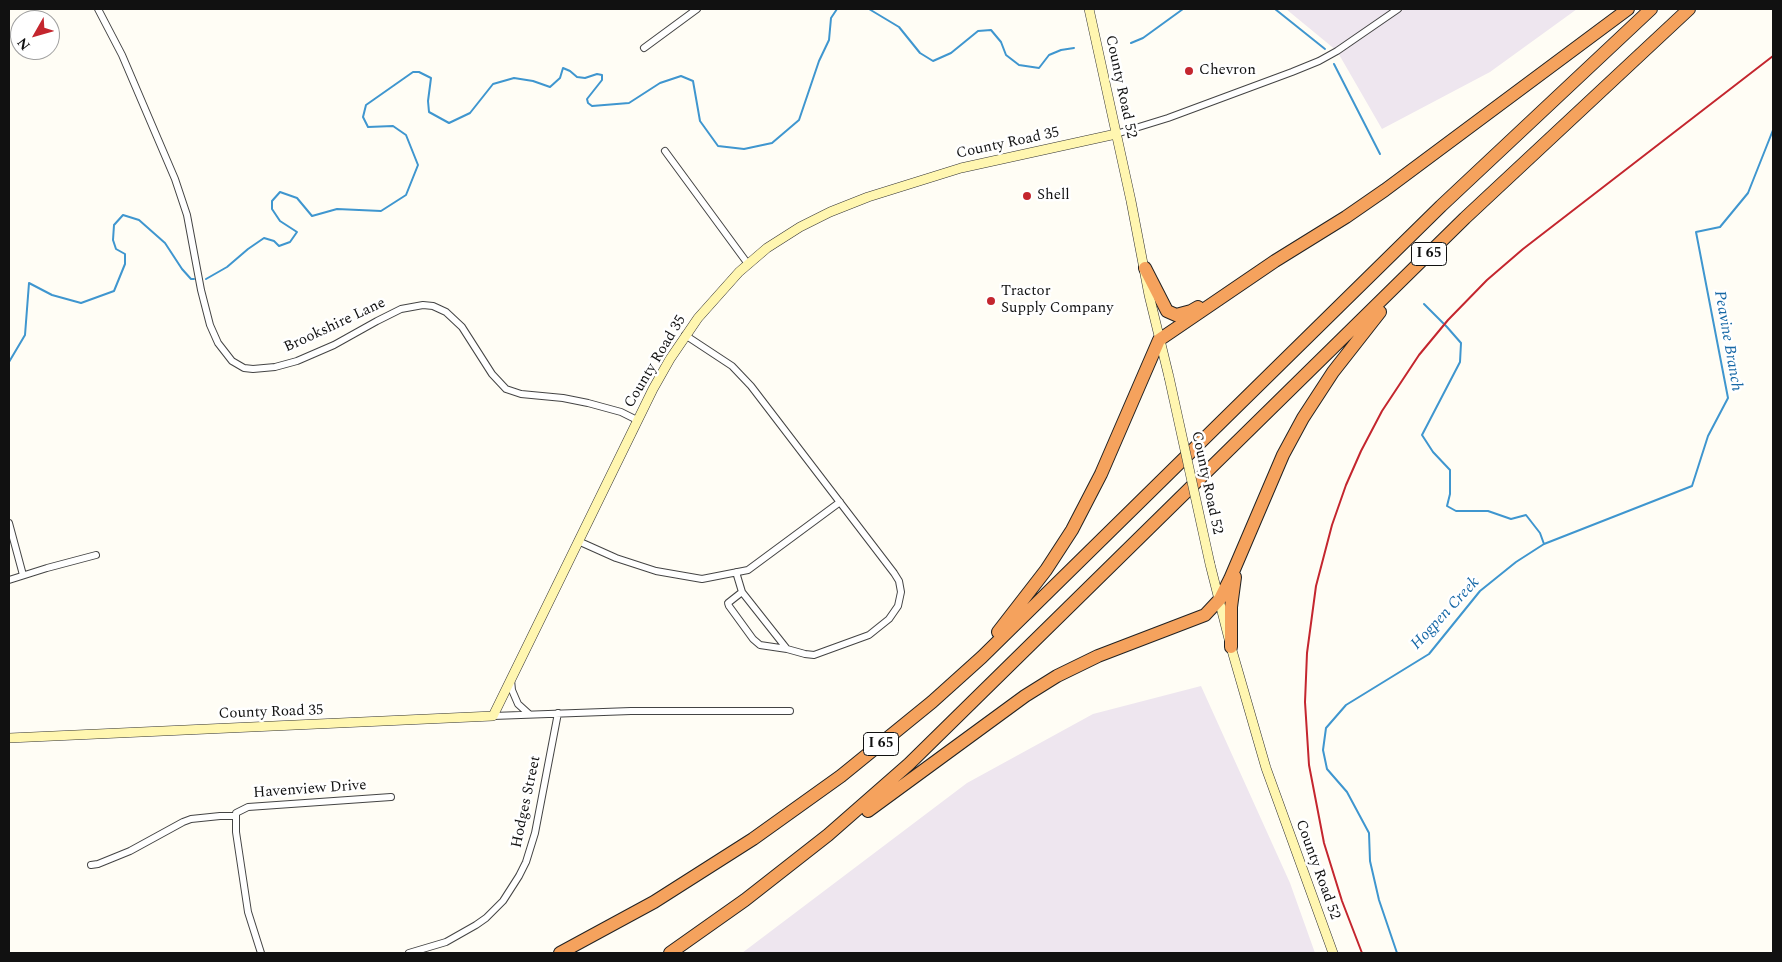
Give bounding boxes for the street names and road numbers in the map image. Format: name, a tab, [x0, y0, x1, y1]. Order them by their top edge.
street label: County Road 52	[1100, 34, 1140, 140]
street label: County Road 35	[955, 124, 1061, 164]
road number: I 65	[1412, 242, 1446, 266]
street label: Brookshire Lane	[281, 295, 389, 357]
street label: County Road 35	[621, 312, 691, 412]
street label: County Road 52	[1186, 430, 1226, 536]
street label: County Road 35	[218, 702, 324, 724]
road number: I 65	[864, 732, 898, 756]
street label: Hodges Street	[508, 754, 546, 850]
street label: Havenview Drive	[253, 777, 367, 803]
street label: County Road 52	[1291, 818, 1343, 922]

